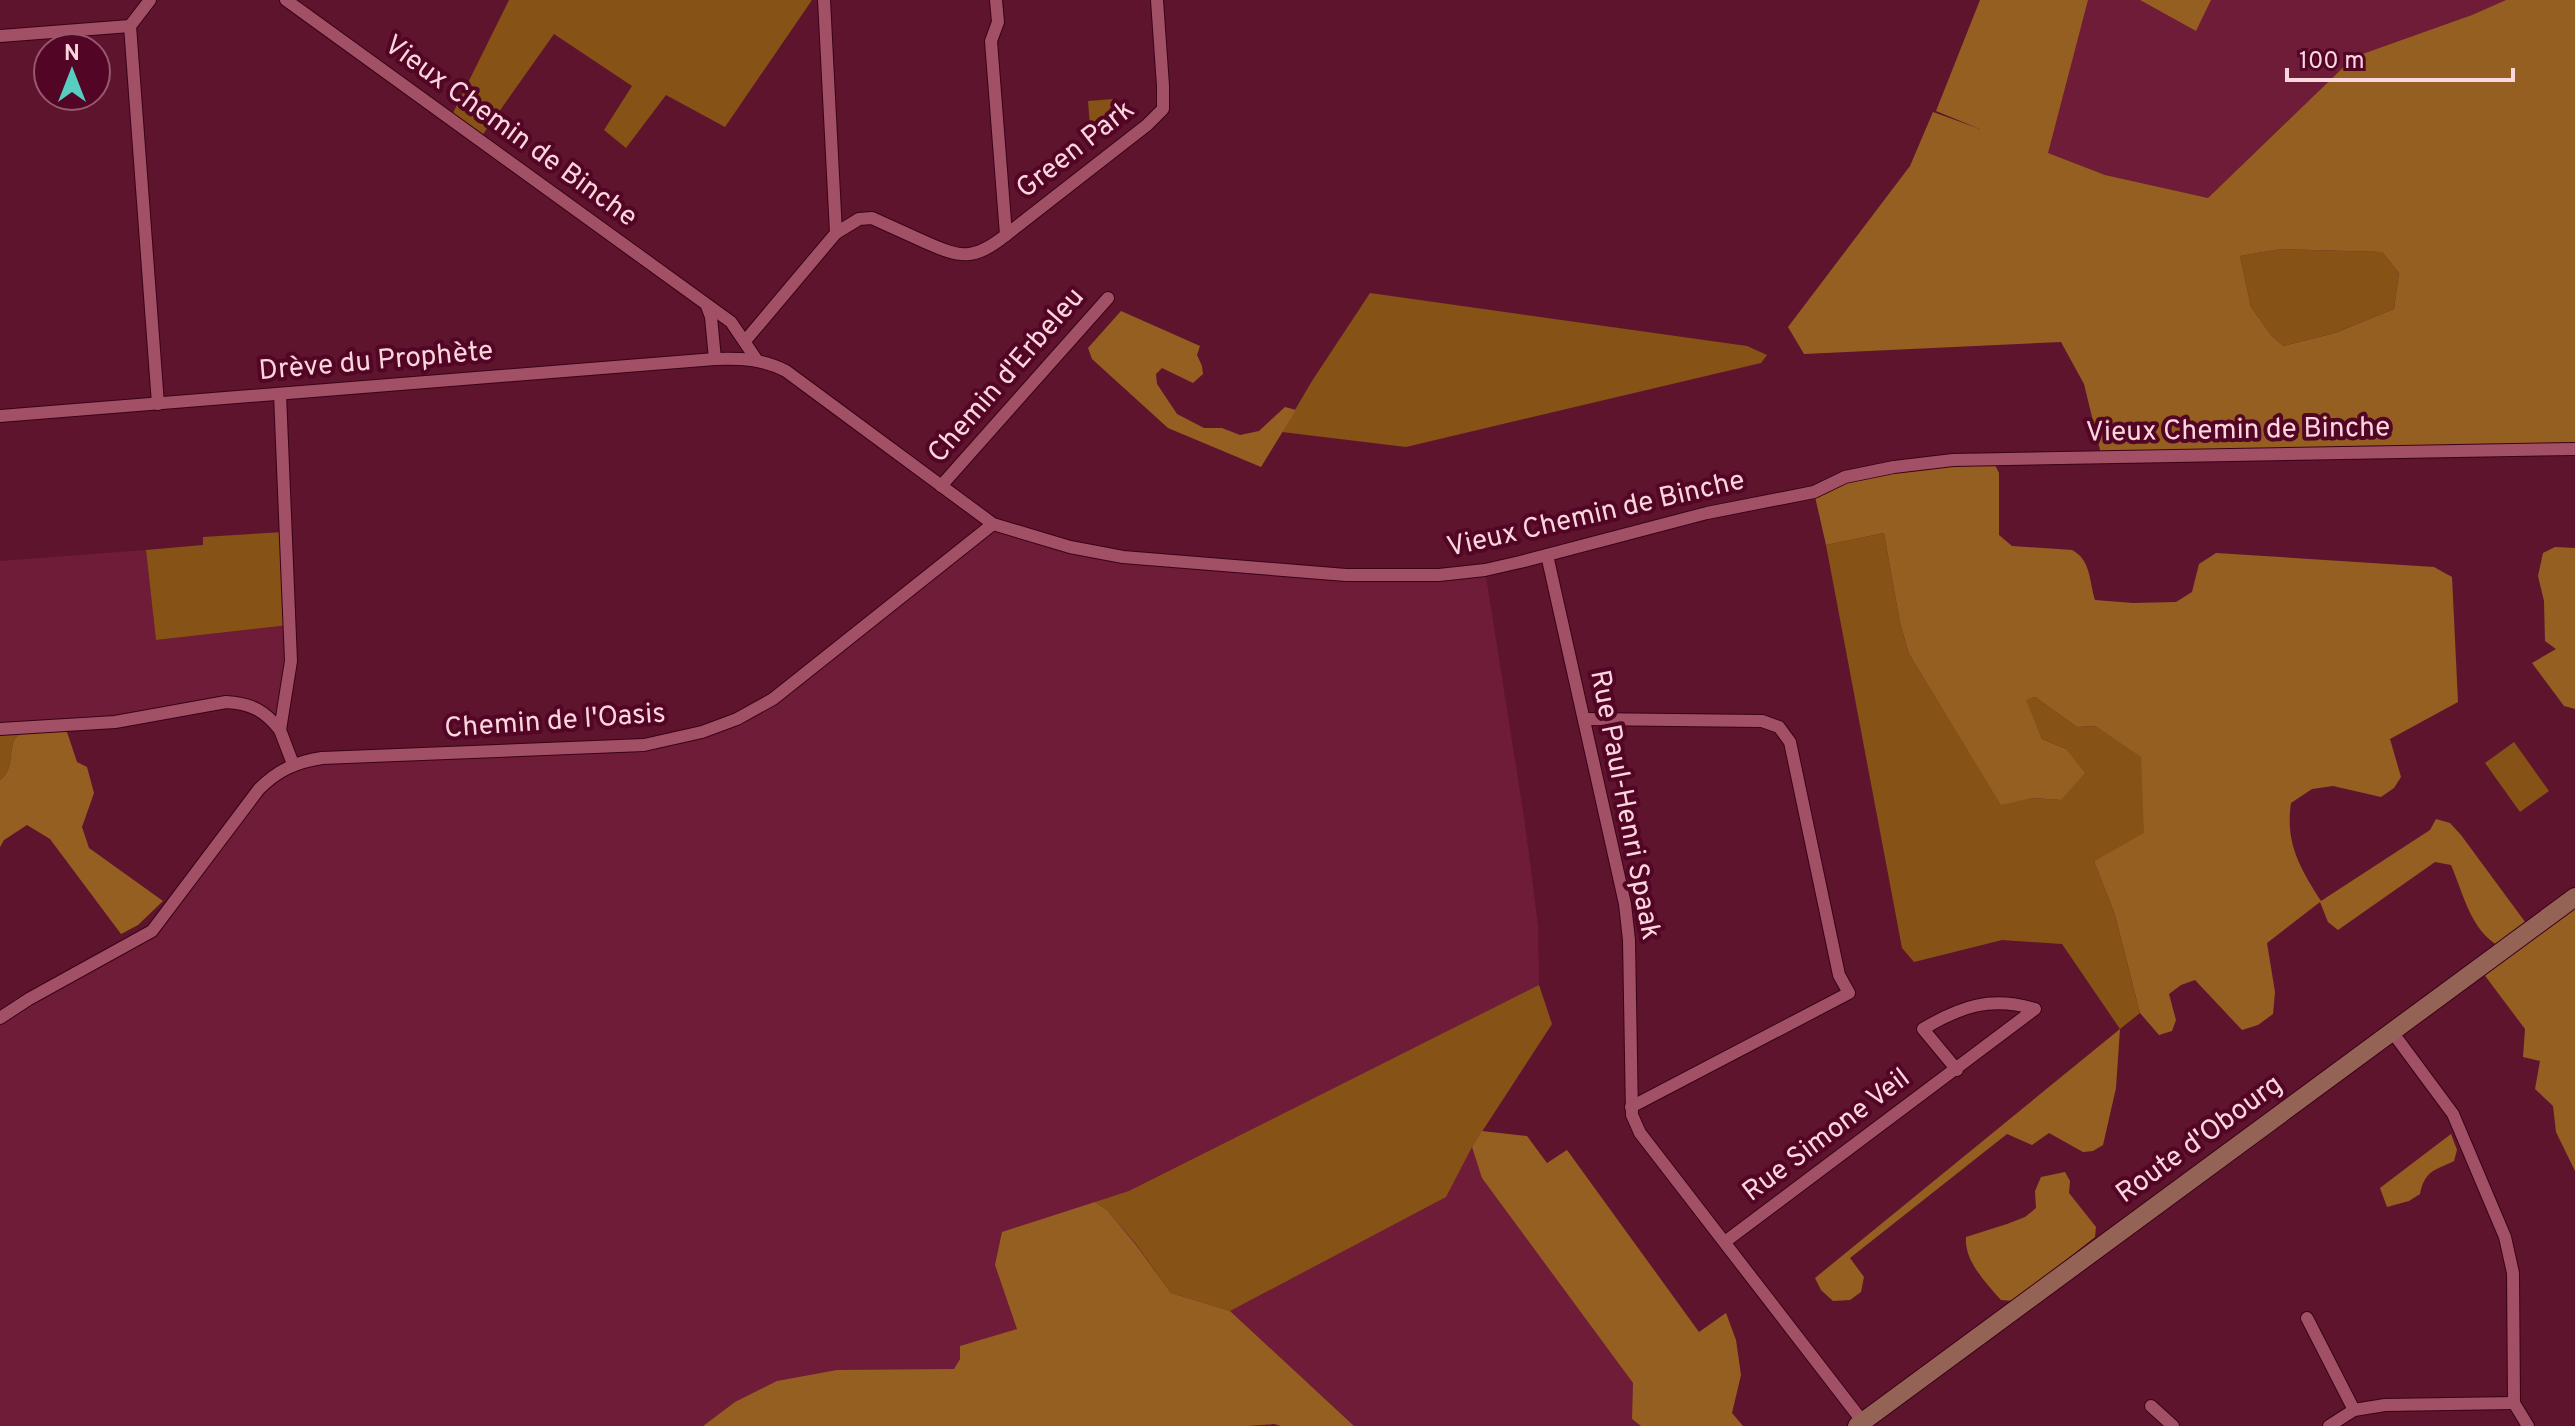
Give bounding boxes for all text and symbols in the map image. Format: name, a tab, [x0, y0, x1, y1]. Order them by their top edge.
street label: Vieux Chemin de Binche	[376, 28, 644, 236]
north arrow	[32, 32, 112, 112]
scale bar	[2287, 32, 2513, 82]
text: N	[64, 41, 80, 68]
text: 100 m	[2299, 47, 2365, 77]
street label: Green Park	[1010, 93, 1142, 207]
street label: Chemin d'Erbeleu	[921, 281, 1093, 471]
street label: Drève du Prophète	[257, 334, 495, 390]
street label: Vieux Chemin de Binche	[2085, 410, 2391, 452]
street label: Vieux Chemin de Binche	[1444, 463, 1748, 567]
street label: Rue Paul-Henri Spaak	[1580, 667, 1668, 943]
street label: Chemin de l'Oasis	[443, 696, 667, 748]
street label: Rue Simone Veil	[1736, 1061, 1918, 1211]
street label: Route d'Obourg	[2110, 1067, 2290, 1213]

